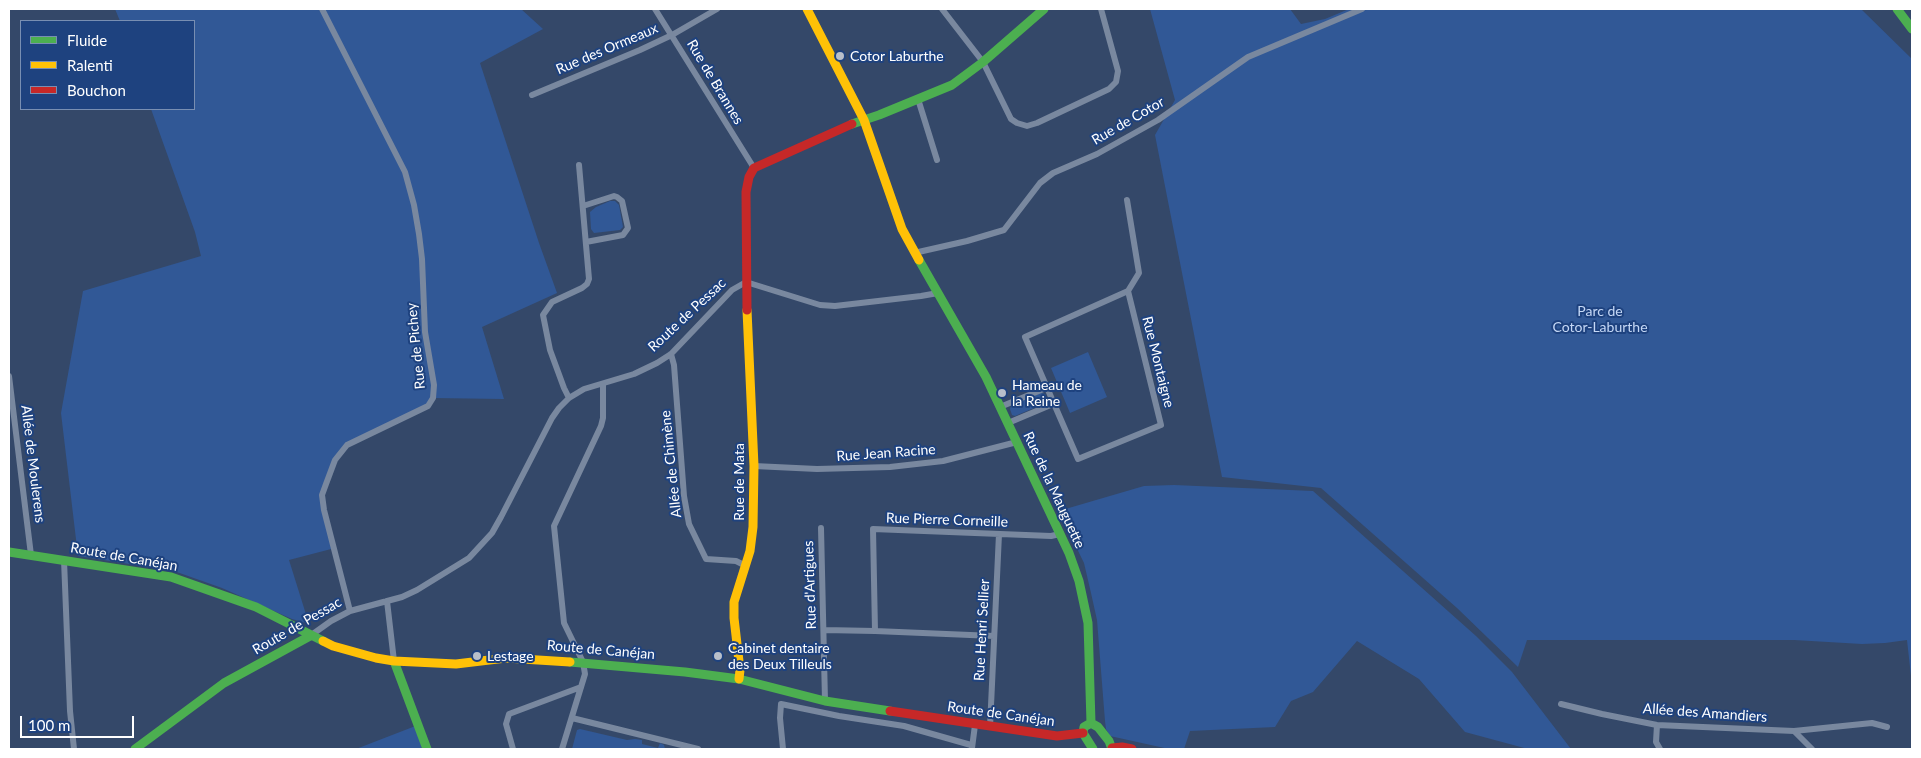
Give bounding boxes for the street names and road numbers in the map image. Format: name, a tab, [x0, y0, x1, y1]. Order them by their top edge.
street label: Rue des Ormeaux	[554, 20, 660, 78]
street label: Rue de Brannes	[683, 37, 747, 127]
street label: Rue de Cotor	[1089, 93, 1167, 149]
street label: Route de Pessac	[645, 275, 729, 355]
street label: Rue de Pichey	[403, 302, 429, 390]
street label: Rue Montaigne	[1139, 315, 1177, 409]
street label: Allée de Moulerens	[17, 404, 49, 524]
street label: Allée de Chimène	[657, 409, 685, 519]
street label: Rue de la Mauguette	[1020, 429, 1088, 551]
street label: Rue Jean Racine	[836, 441, 936, 465]
street label: Rue de Mata	[731, 443, 747, 521]
street label: Rue Pierre Corneille	[886, 509, 1008, 531]
street label: Route de Canéjan	[69, 539, 179, 575]
street label: Rue d'Artigues	[800, 540, 820, 630]
street label: Rue Henri Sellier	[971, 578, 993, 682]
street label: Route de Pessac	[249, 594, 345, 658]
street label: Route de Canéjan	[546, 637, 656, 663]
street label: Route de Canéjan	[946, 698, 1056, 730]
street label: Allée des Amandiers	[1642, 700, 1768, 726]

